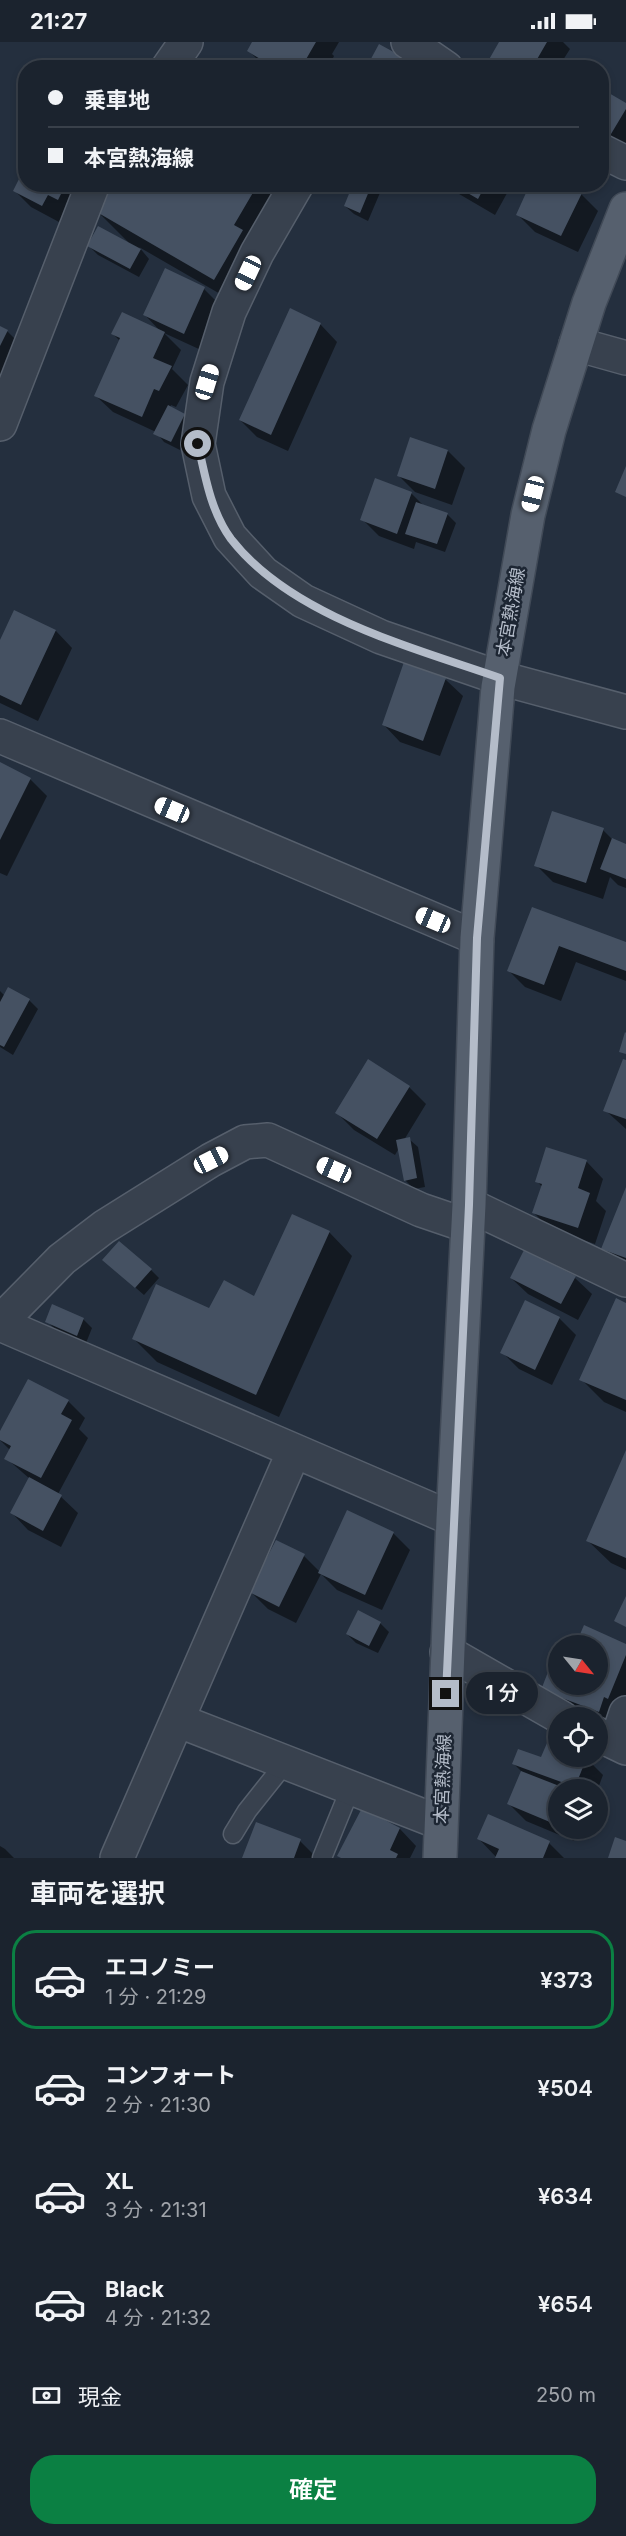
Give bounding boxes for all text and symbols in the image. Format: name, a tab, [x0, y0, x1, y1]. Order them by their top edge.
text: 21:27	[30, 8, 87, 34]
text: 乗車地	[84, 87, 150, 113]
text: 本宮熱海線	[84, 145, 194, 171]
car	[232, 253, 264, 293]
car	[193, 362, 221, 402]
route start	[184, 430, 211, 457]
car	[520, 474, 546, 514]
street label: 本宮熱海線	[492, 566, 529, 658]
car	[152, 795, 192, 825]
car	[413, 905, 453, 935]
car	[191, 1144, 231, 1176]
car	[314, 1154, 354, 1186]
north arrow	[548, 1635, 608, 1695]
map controls	[548, 1635, 608, 1839]
callout: 1 分	[467, 1673, 539, 1715]
route end	[432, 1680, 459, 1707]
text: 1 分	[485, 1681, 519, 1705]
button: locate	[548, 1707, 608, 1767]
street label: 本宮熱海線	[430, 1734, 455, 1824]
button: layers	[548, 1779, 608, 1839]
text: 車両を選択	[30, 1877, 165, 1910]
icon: car	[33, 1953, 87, 2007]
text: エコノミー	[105, 1954, 215, 1980]
text: ¥373	[540, 1967, 593, 1993]
text: 1 分 · 21:29	[105, 1985, 206, 2009]
icon: car	[33, 2061, 87, 2115]
text: コンフォート	[105, 2062, 236, 2088]
text: ¥504	[538, 2075, 593, 2101]
text: 2 分 · 21:30	[105, 2093, 211, 2117]
text: XL	[105, 2168, 134, 2194]
icon: car	[33, 2169, 87, 2223]
text: ¥634	[538, 2183, 593, 2209]
text: 3 分 · 21:31	[105, 2198, 207, 2222]
text: Black	[105, 2276, 164, 2302]
icon: car	[33, 2277, 87, 2331]
text: ¥654	[538, 2291, 593, 2317]
text: 4 分 · 21:32	[105, 2306, 211, 2330]
icon: cash	[30, 2379, 63, 2412]
text: 250 m	[536, 2383, 596, 2407]
text: 現金	[78, 2384, 122, 2410]
button: 確定	[30, 2455, 596, 2524]

